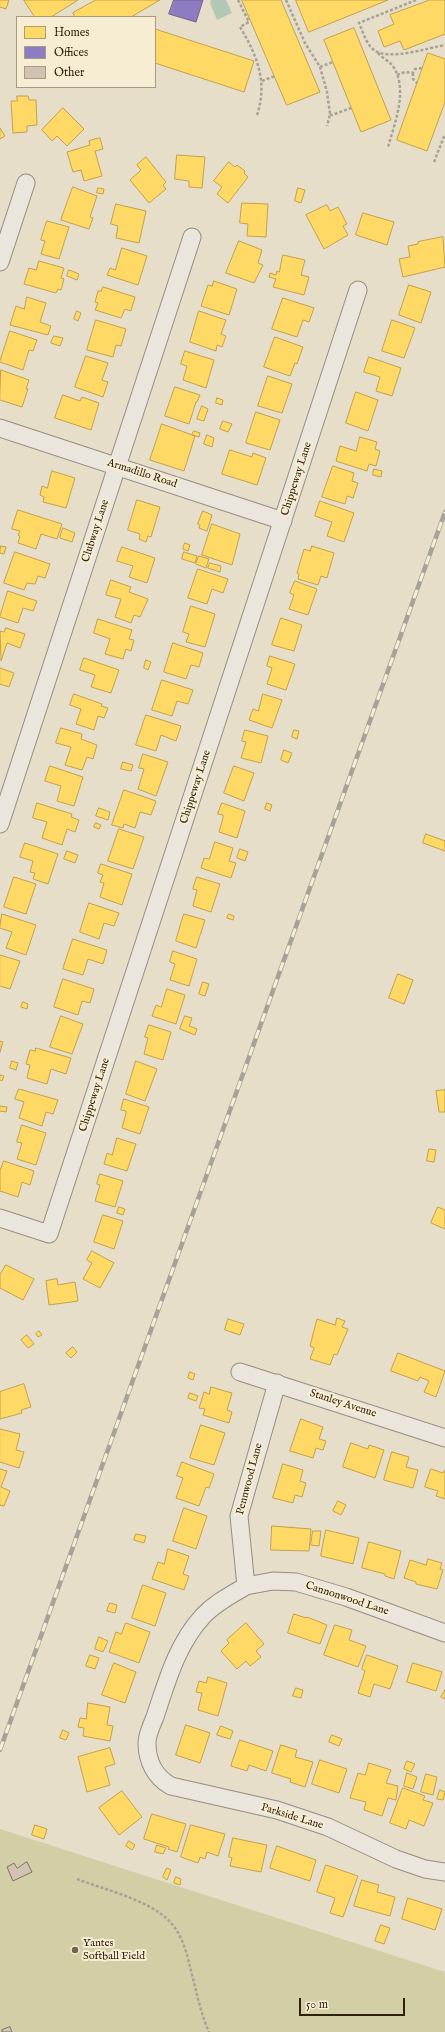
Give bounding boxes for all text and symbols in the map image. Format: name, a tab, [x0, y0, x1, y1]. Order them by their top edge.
legend	[16, 16, 156, 88]
text: Homes	[54, 25, 90, 40]
text: Offices	[54, 45, 88, 60]
text: Other	[54, 65, 84, 80]
street label: Chippeway Lane	[279, 440, 315, 518]
street label: Armadillo Road	[105, 456, 179, 492]
street label: Clubway Lane	[80, 498, 112, 564]
street label: Chippeway Lane	[178, 748, 214, 826]
street label: Chippeway Lane	[77, 1056, 113, 1134]
street label: Stanley Avenue	[308, 1387, 378, 1421]
street label: Pennwood Lane	[234, 1442, 266, 1516]
street label: Cannonwood Lane	[304, 1579, 390, 1619]
street label: Parkside Lane	[259, 1801, 325, 1833]
place label: Yantes Softball Field	[83, 1937, 145, 1963]
marker: Yantes Softball Field	[70, 1945, 80, 1955]
scale bar	[301, 1990, 407, 2016]
text: 50 m	[306, 1997, 328, 2012]

